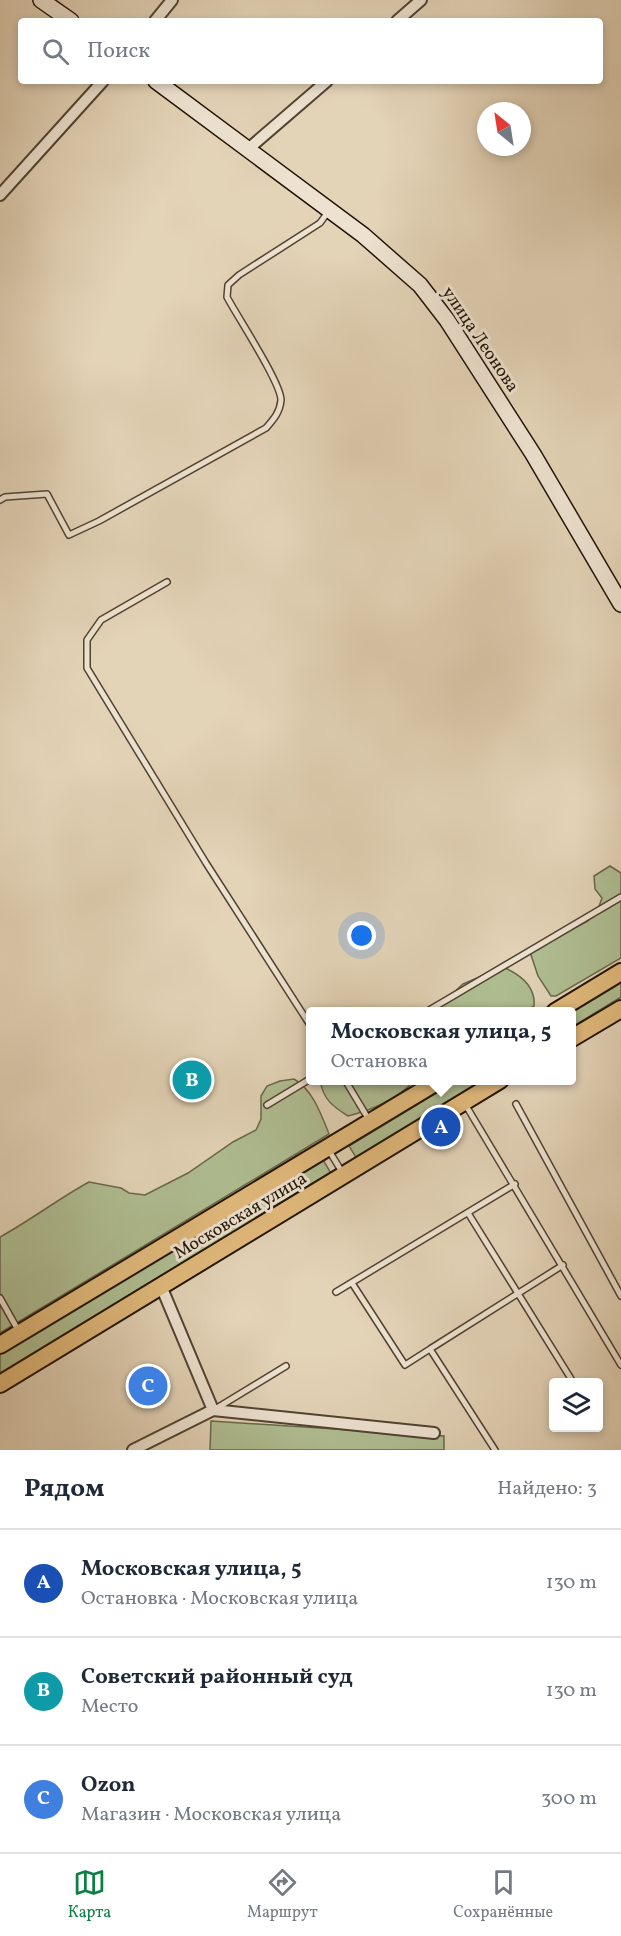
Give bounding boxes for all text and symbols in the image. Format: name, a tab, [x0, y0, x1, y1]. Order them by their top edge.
search box	[18, 18, 603, 84]
icon: search	[39, 35, 72, 68]
text: Поиск	[87, 36, 150, 67]
north arrow	[477, 102, 531, 156]
street label: улица Леонова	[435, 282, 524, 398]
your location	[347, 921, 376, 950]
popup	[306, 1007, 576, 1085]
text: Московская улица, 5	[331, 1017, 551, 1048]
text: Остановка	[331, 1048, 428, 1076]
pin: B	[172, 1058, 212, 1102]
pin: A	[422, 1104, 460, 1150]
street label: Московская улица	[170, 1167, 312, 1266]
pin: C	[128, 1364, 168, 1408]
map controls	[549, 1378, 603, 1432]
button: layers	[549, 1378, 603, 1432]
text: Рядом	[24, 1471, 104, 1507]
text: Найдено: 3	[497, 1475, 597, 1503]
text: Московская улица, 5	[81, 1554, 302, 1585]
text: A	[36, 1569, 51, 1597]
text: 130 m	[546, 1569, 597, 1597]
text: Остановка · Московская улица	[81, 1585, 358, 1613]
text: Советский районный суд	[81, 1662, 353, 1693]
text: B	[37, 1677, 50, 1705]
text: 130 m	[546, 1677, 597, 1705]
text: Место	[81, 1693, 138, 1721]
text: Ozon	[81, 1770, 136, 1801]
text: C	[37, 1785, 50, 1813]
text: 300 m	[541, 1785, 597, 1813]
text: Магазин · Московская улица	[81, 1801, 341, 1829]
tab: Карта	[68, 1866, 111, 1924]
tab: Маршрут	[247, 1866, 318, 1924]
tab: Сохранённые	[453, 1866, 553, 1924]

